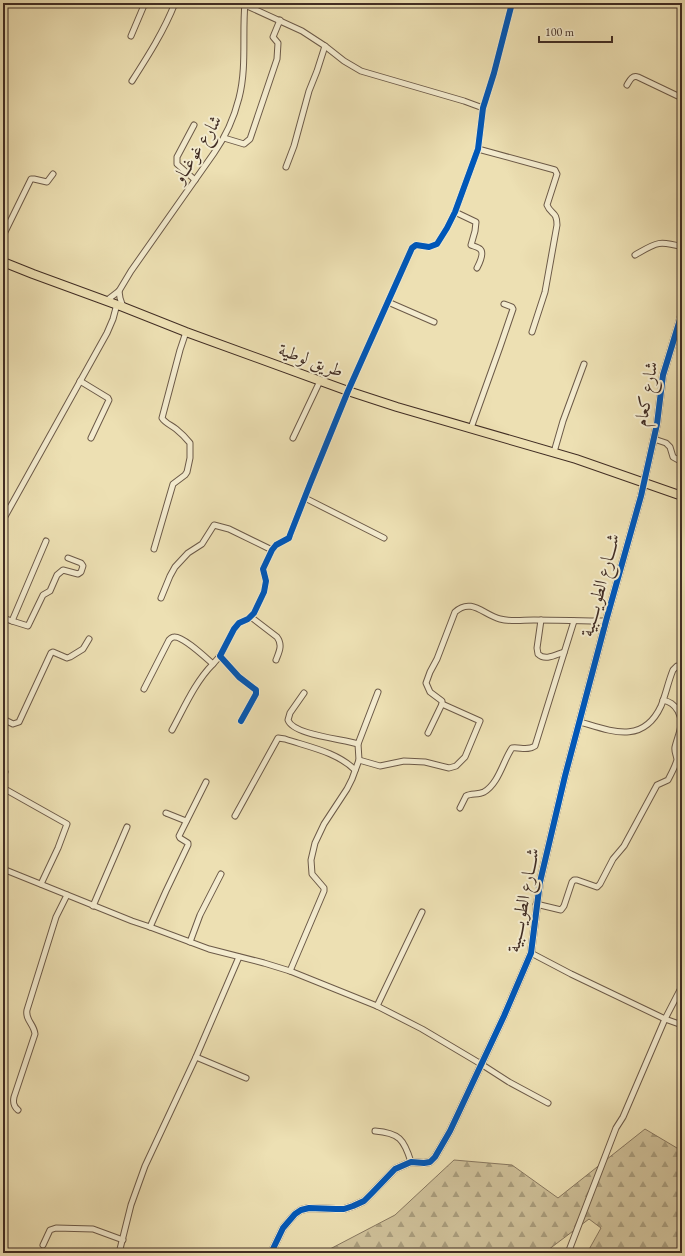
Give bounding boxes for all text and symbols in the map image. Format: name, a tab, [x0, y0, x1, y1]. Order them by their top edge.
scale bar	[539, 18, 612, 44]
text: 100 m	[545, 24, 575, 40]
street label: شارع غوغــاو	[166, 110, 230, 191]
street label: طريق لوطية	[275, 337, 347, 383]
street label: شارع كعام	[628, 360, 667, 429]
street label: شــــارع الطويــــبية	[575, 531, 628, 640]
street label: شــــارع الطويــــبية	[501, 846, 548, 955]

